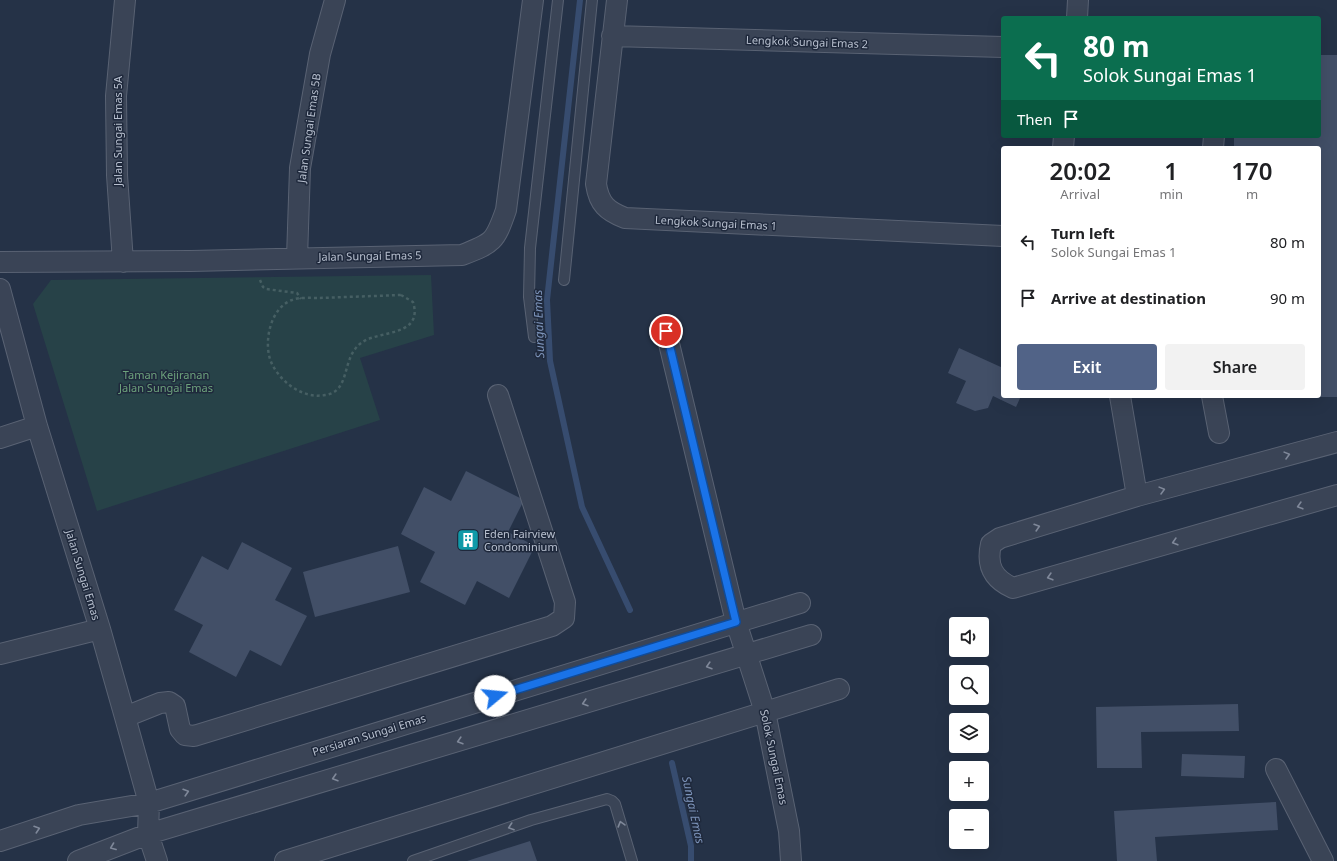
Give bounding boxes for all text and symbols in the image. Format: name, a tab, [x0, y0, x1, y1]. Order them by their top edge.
text: 80 m	[1083, 27, 1150, 65]
street label: Lengkok Sungai Emas 2	[746, 32, 868, 51]
icon: left	[1017, 32, 1069, 84]
text: Solok Sungai Emas 1	[1083, 63, 1257, 87]
street label: Jalan Sungai Emas 5B	[293, 72, 324, 185]
street label: Jalan Sungai Emas 5A	[110, 75, 125, 187]
icon: arrive	[1060, 108, 1082, 130]
text: Then	[1017, 109, 1052, 129]
text: 20:02	[1049, 154, 1111, 187]
text: 1	[1164, 154, 1178, 187]
text: 170	[1231, 154, 1273, 187]
text: Arrival	[1060, 185, 1100, 203]
text: min	[1159, 185, 1183, 203]
text: m	[1246, 185, 1258, 203]
street label: Lengkok Sungai Emas 1	[655, 212, 777, 233]
text: Turn left	[1051, 223, 1115, 243]
icon: left	[1017, 231, 1039, 253]
text: 80 m	[1270, 232, 1305, 252]
text: Solok Sungai Emas 1	[1051, 243, 1177, 261]
street label: Jalan Sungai Emas 5	[317, 247, 422, 264]
icon: arrive	[1017, 287, 1039, 309]
text: Arrive at destination	[1051, 288, 1206, 308]
text: 90 m	[1270, 288, 1305, 308]
water label: Sungai Emas	[529, 289, 548, 359]
pin	[649, 314, 683, 348]
icon: arrive	[655, 320, 677, 342]
button: Exit	[1017, 344, 1157, 390]
button: Share	[1165, 344, 1305, 390]
park label: Taman Kejiranan Jalan Sungai Emas	[118, 367, 213, 395]
one-way arrow	[1284, 452, 1291, 460]
one-way arrow	[1159, 486, 1165, 494]
one-way arrow	[1296, 501, 1303, 510]
one-way arrow	[1034, 523, 1041, 532]
place label: Eden Fairview Condominium	[484, 526, 558, 554]
street label: Jalan Sungai Emas	[62, 527, 104, 622]
building icon: Eden Fairview Condominium	[455, 527, 481, 553]
one-way arrow	[1171, 537, 1178, 546]
one-way arrow	[1046, 572, 1053, 581]
map controls	[949, 617, 989, 849]
button: sound	[949, 617, 989, 657]
one-way arrow	[706, 661, 713, 670]
button: search	[949, 665, 989, 705]
position arrow	[474, 675, 516, 717]
one-way arrow	[581, 698, 588, 707]
street label: Solok Sungai Emas	[757, 708, 792, 806]
street label: Persiaran Sungai Emas	[310, 710, 427, 759]
button: layers	[949, 713, 989, 753]
one-way arrow	[457, 736, 464, 745]
button: +	[949, 761, 989, 801]
one-way arrow	[332, 773, 339, 782]
water label: Sungai Emas	[678, 775, 709, 845]
one-way arrow	[182, 788, 189, 797]
button: −	[949, 809, 989, 849]
one-way arrow	[617, 820, 626, 827]
one-way arrow	[508, 822, 515, 831]
one-way arrow	[33, 825, 40, 833]
one-way arrow	[109, 843, 116, 851]

